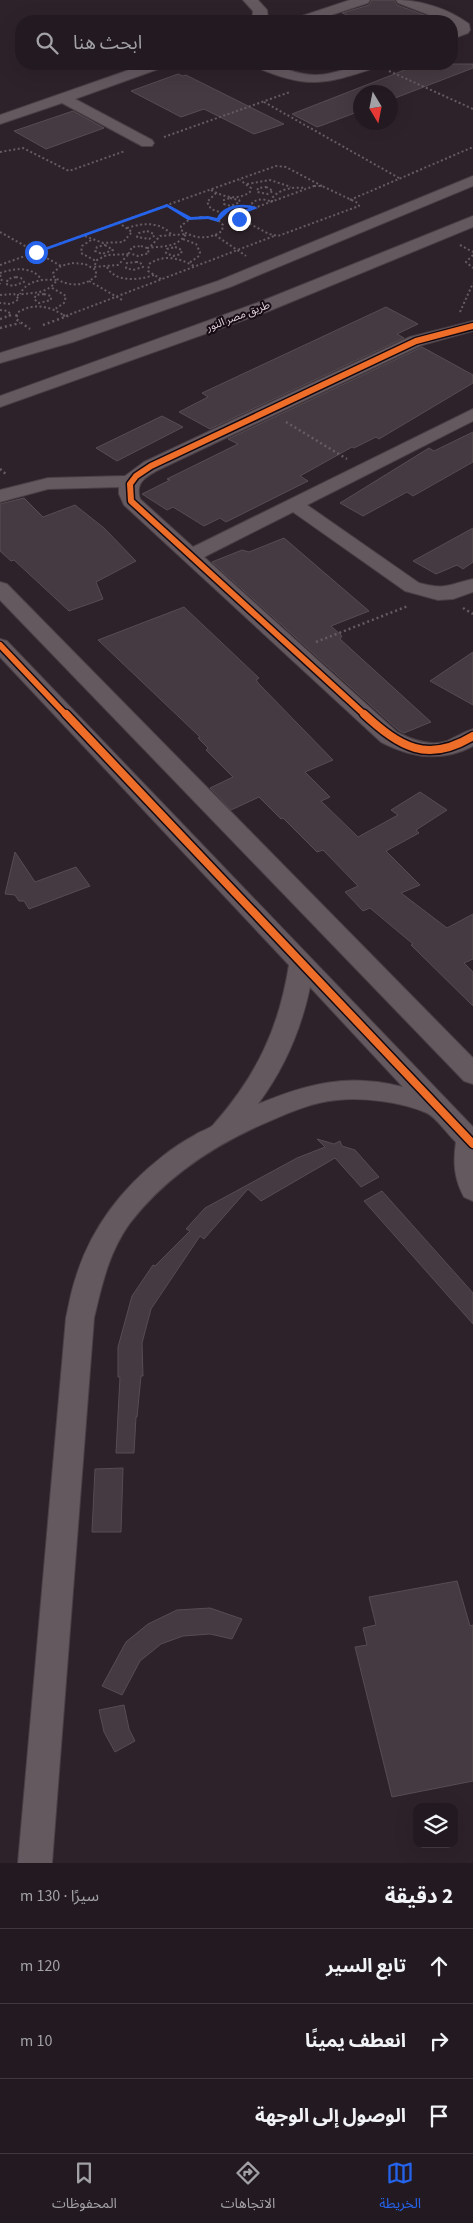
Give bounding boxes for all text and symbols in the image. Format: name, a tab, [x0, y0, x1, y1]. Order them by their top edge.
search box	[15, 15, 458, 70]
icon: search	[33, 29, 61, 57]
text: ابحث هنا	[73, 30, 142, 57]
north arrow	[353, 85, 398, 130]
route end	[228, 208, 251, 231]
route start	[25, 241, 48, 264]
street label: طريق مصر النور	[203, 297, 272, 335]
map controls	[413, 1803, 458, 1848]
button: layers	[413, 1803, 458, 1848]
text: 2 دقيقة	[385, 1881, 453, 1911]
text: سيرًا · 130 m	[20, 1885, 99, 1907]
icon: ahead	[425, 1952, 453, 1980]
text: تابع السير	[326, 1953, 406, 1980]
text: 120 m	[20, 1955, 60, 1977]
icon: right	[425, 2027, 453, 2055]
text: انعطف يمينًا	[305, 2028, 406, 2055]
text: 10 m	[20, 2030, 52, 2052]
icon: arrive	[425, 2102, 453, 2130]
text: الوصول إلى الوجهة	[255, 2103, 406, 2130]
tab: المحفوظات	[52, 2159, 117, 2218]
tab: الاتجاهات	[221, 2159, 275, 2218]
tab: الخريطة	[379, 2159, 421, 2218]

